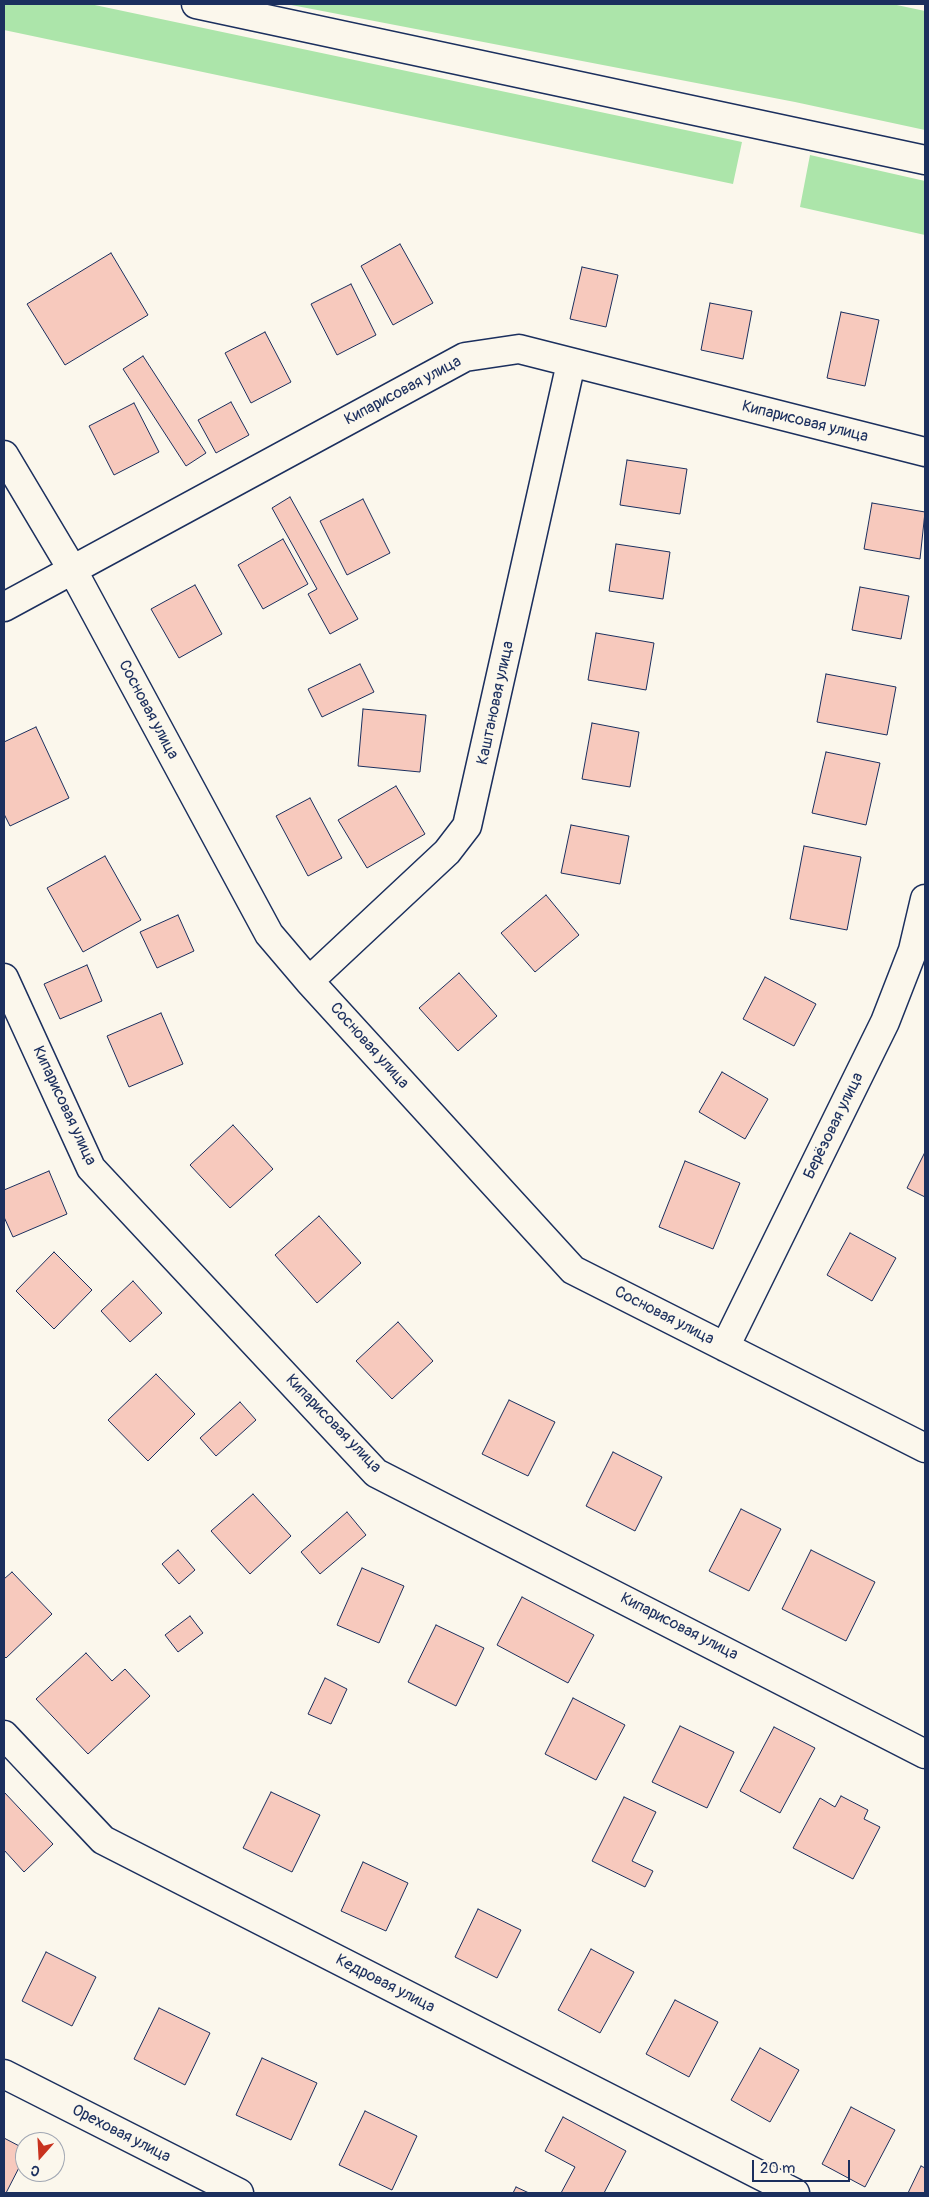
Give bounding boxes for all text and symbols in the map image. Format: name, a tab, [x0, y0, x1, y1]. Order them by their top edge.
street label: Кипарисовая улица	[341, 352, 465, 430]
street label: Кипарисовая улица	[740, 397, 870, 447]
street label: Каштановая улица	[473, 639, 519, 767]
street label: Сосновая улица	[114, 657, 182, 763]
street label: Сосновая улица	[325, 999, 413, 1093]
street label: Кипарисовая улица	[28, 1043, 100, 1169]
street label: Берёзовая улица	[800, 1070, 868, 1182]
street label: Сосновая улица	[611, 1283, 717, 1349]
street label: Кипарисовая улица	[281, 1371, 385, 1477]
street label: Кипарисовая улица	[617, 1589, 741, 1665]
street label: Кедровая улица	[332, 1951, 438, 2017]
street label: Ореховая улица	[68, 2101, 174, 2167]
north arrow	[15, 2132, 65, 2182]
scale bar	[754, 2150, 852, 2182]
text: 20 m	[760, 2159, 795, 2178]
text: С	[28, 2161, 42, 2180]

